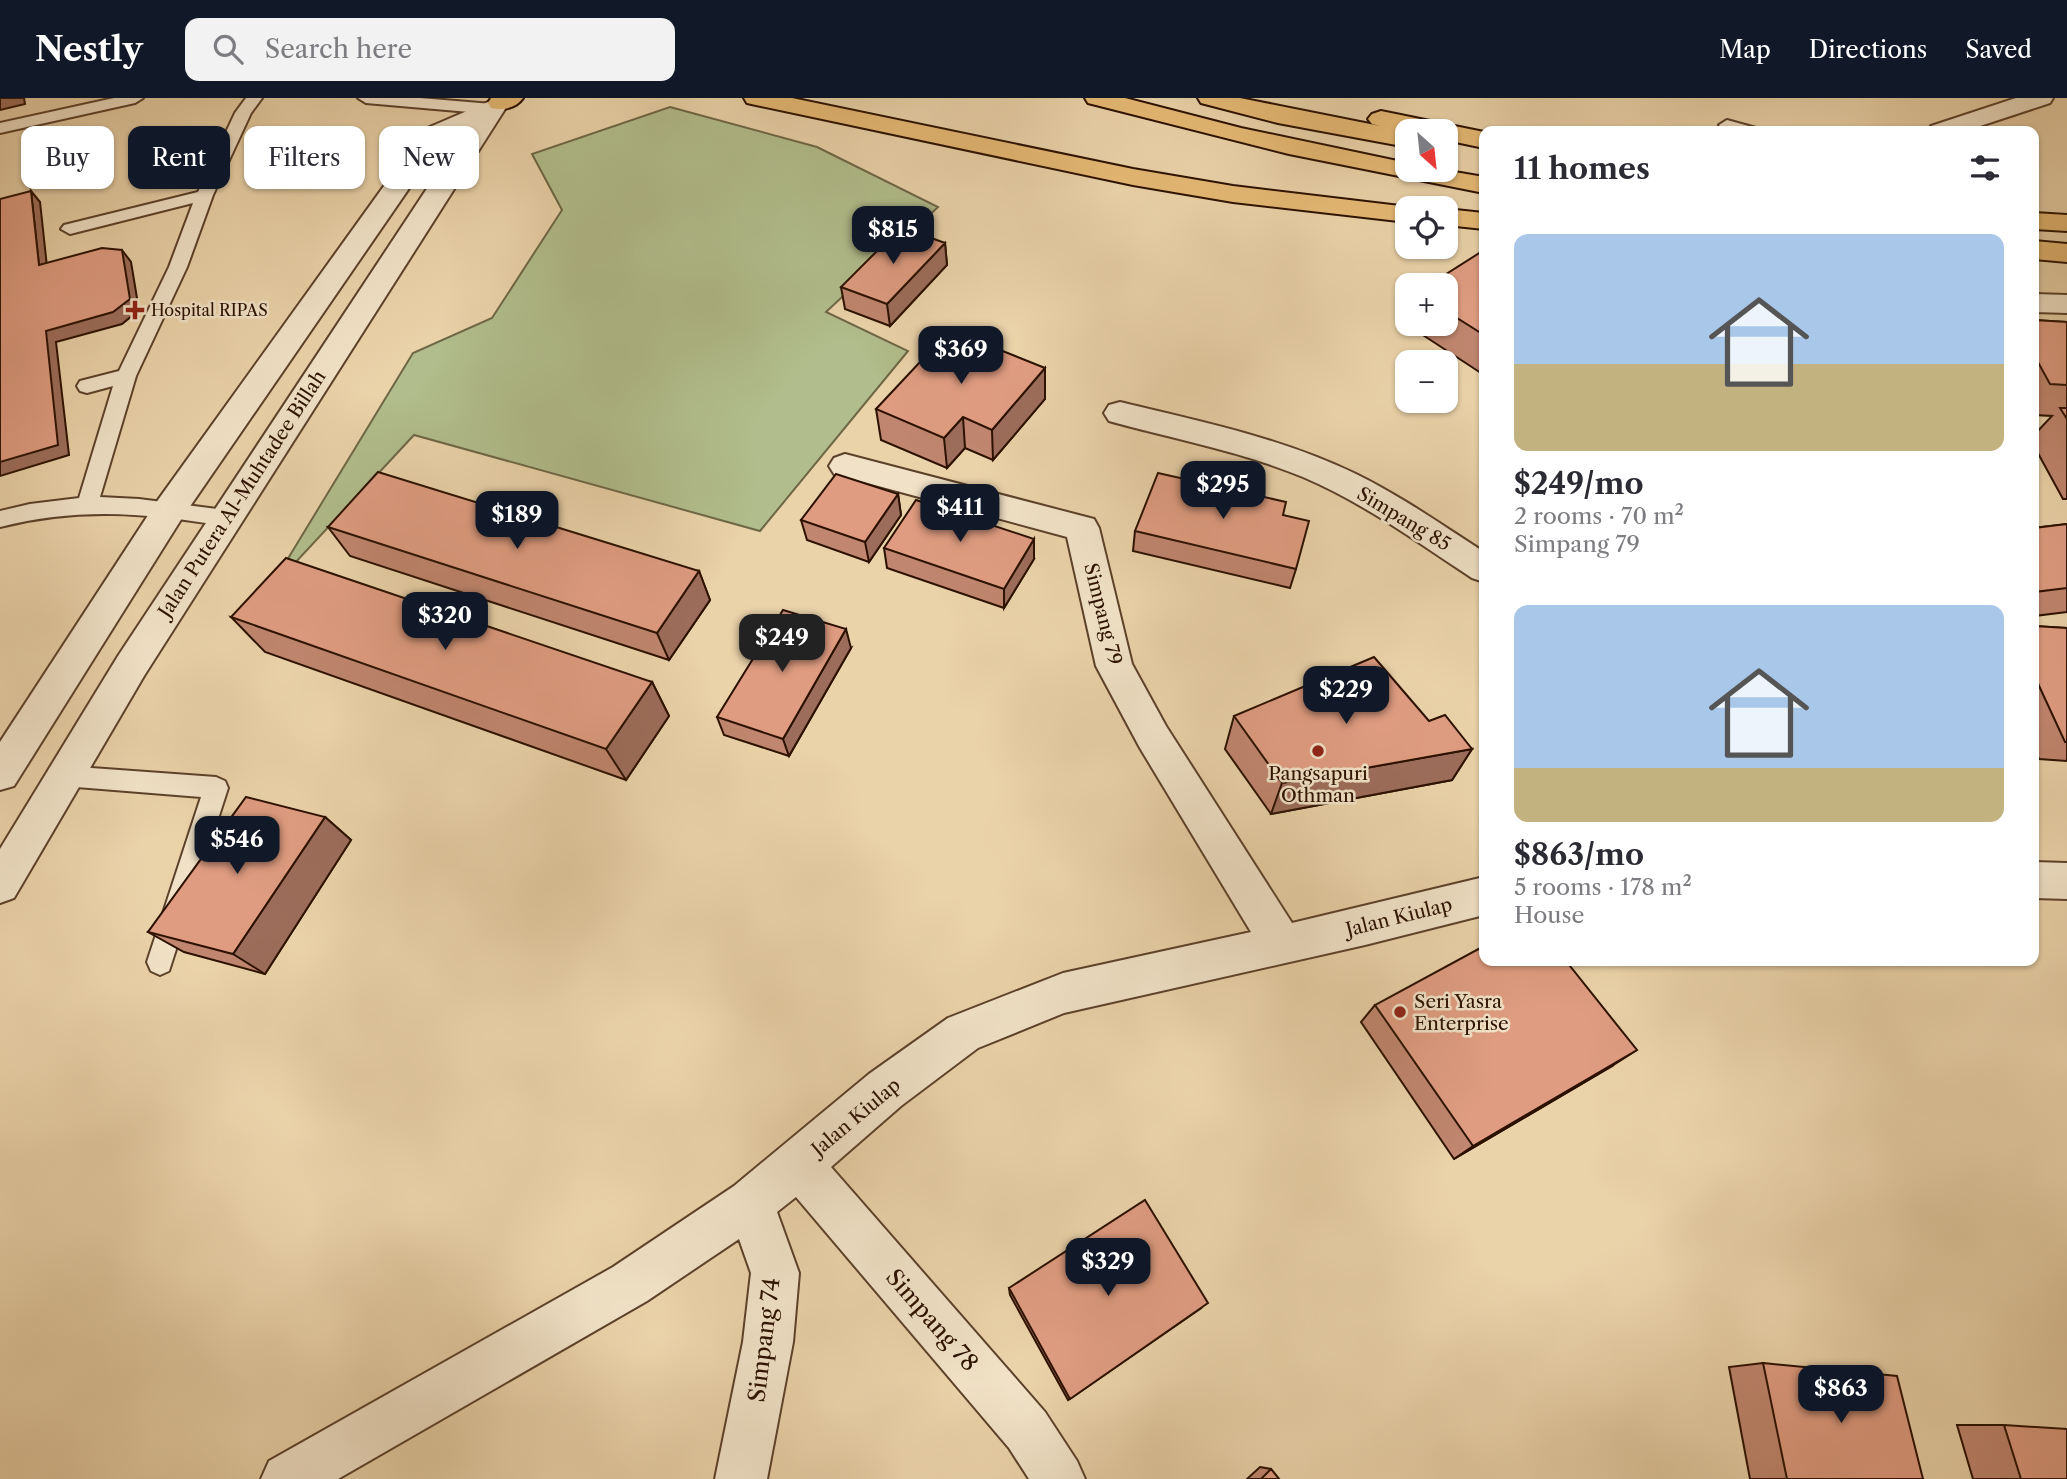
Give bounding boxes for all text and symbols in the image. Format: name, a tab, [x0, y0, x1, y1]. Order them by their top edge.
search box	[185, 18, 675, 81]
text: Nestly	[35, 29, 143, 70]
icon: search	[209, 30, 247, 68]
text: Search here	[265, 33, 412, 65]
text: Map	[1719, 35, 1771, 64]
text: Directions	[1809, 35, 1927, 64]
text: Saved	[1965, 35, 2032, 64]
north arrow	[1395, 119, 1458, 182]
map controls	[1395, 119, 1458, 413]
chip: Buy	[21, 126, 114, 189]
chip: Rent	[128, 126, 230, 189]
chip: Filters	[244, 126, 365, 189]
chip: New	[379, 126, 479, 189]
icon: filters	[1966, 149, 2004, 187]
text: 11 homes	[1514, 150, 1650, 187]
button: locate	[1395, 196, 1458, 259]
pin: $815	[852, 206, 934, 266]
text: $815	[868, 215, 918, 243]
button: +	[1395, 273, 1458, 336]
icon: home	[1696, 279, 1822, 405]
marker: Hospital RIPAS	[125, 300, 145, 320]
place label: Hospital RIPAS	[151, 300, 268, 320]
pin: $369	[920, 327, 1002, 386]
text: $369	[934, 335, 988, 363]
button: −	[1395, 350, 1458, 413]
street label: Jalan Putera Al-Muhtadee Billah	[152, 366, 331, 625]
pin: $295	[1182, 462, 1264, 521]
text: $249/mo	[1514, 465, 1644, 502]
text: $295	[1197, 470, 1249, 498]
street label: Simpang 85	[1353, 482, 1455, 556]
pin: $411	[919, 484, 1001, 544]
pin: $189	[476, 491, 558, 551]
text: $411	[936, 493, 984, 521]
text: $189	[491, 500, 543, 528]
text: 2 rooms · 70 m²	[1514, 502, 1684, 530]
text: Simpang 79	[1514, 530, 1640, 558]
street label: Simpang 79	[1079, 561, 1127, 667]
pin: $320	[404, 592, 486, 652]
text: $320	[418, 601, 472, 629]
pin: $249	[741, 614, 823, 674]
text: $249	[755, 623, 809, 651]
icon: home	[1696, 650, 1822, 776]
pin: $229	[1305, 666, 1387, 726]
text: $229	[1319, 675, 1373, 703]
marker: Pangsapuri Othman	[1310, 743, 1326, 759]
place label: Pangsapuri Othman	[1268, 762, 1368, 807]
pin: $546	[196, 816, 278, 876]
text: $546	[211, 825, 263, 853]
text: $863/mo	[1514, 836, 1644, 873]
text: 5 rooms · 178 m²	[1514, 873, 1692, 901]
street label: Jalan Kiulap	[1341, 893, 1455, 942]
text: House	[1514, 901, 1584, 929]
place label: Seri Yasra Enterprise	[1414, 990, 1509, 1035]
marker: Seri Yasra Enterprise	[1392, 1004, 1408, 1020]
street label: Jalan Kiulap	[805, 1073, 905, 1163]
pin: $329	[1067, 1238, 1149, 1298]
text: $329	[1081, 1247, 1135, 1275]
street label: Simpang 78	[880, 1263, 984, 1377]
street label: Simpang 74	[742, 1276, 786, 1404]
pin: $863	[1800, 1366, 1882, 1425]
text: $863	[1814, 1374, 1868, 1402]

